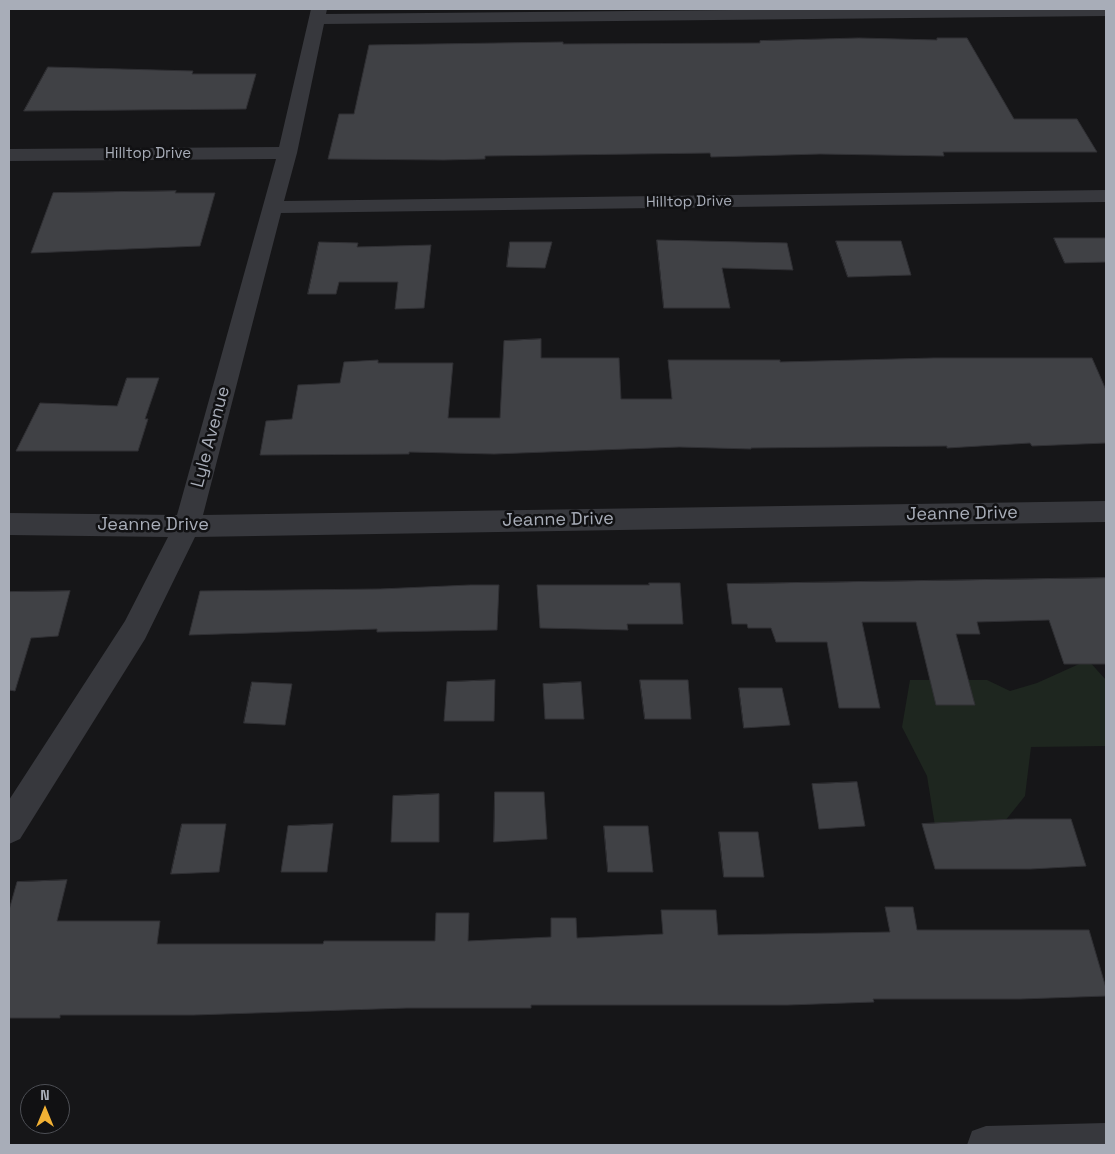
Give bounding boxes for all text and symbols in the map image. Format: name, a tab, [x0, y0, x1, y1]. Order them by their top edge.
street label: Hilltop Drive	[105, 145, 191, 163]
street label: Hilltop Drive	[646, 192, 732, 212]
street label: Lyle Avenue	[187, 384, 235, 490]
street label: Jeanne Drive	[906, 502, 1018, 526]
street label: Jeanne Drive	[502, 508, 614, 532]
street label: Jeanne Drive	[97, 514, 209, 536]
north arrow	[20, 1084, 70, 1134]
text: N	[40, 1086, 50, 1104]

